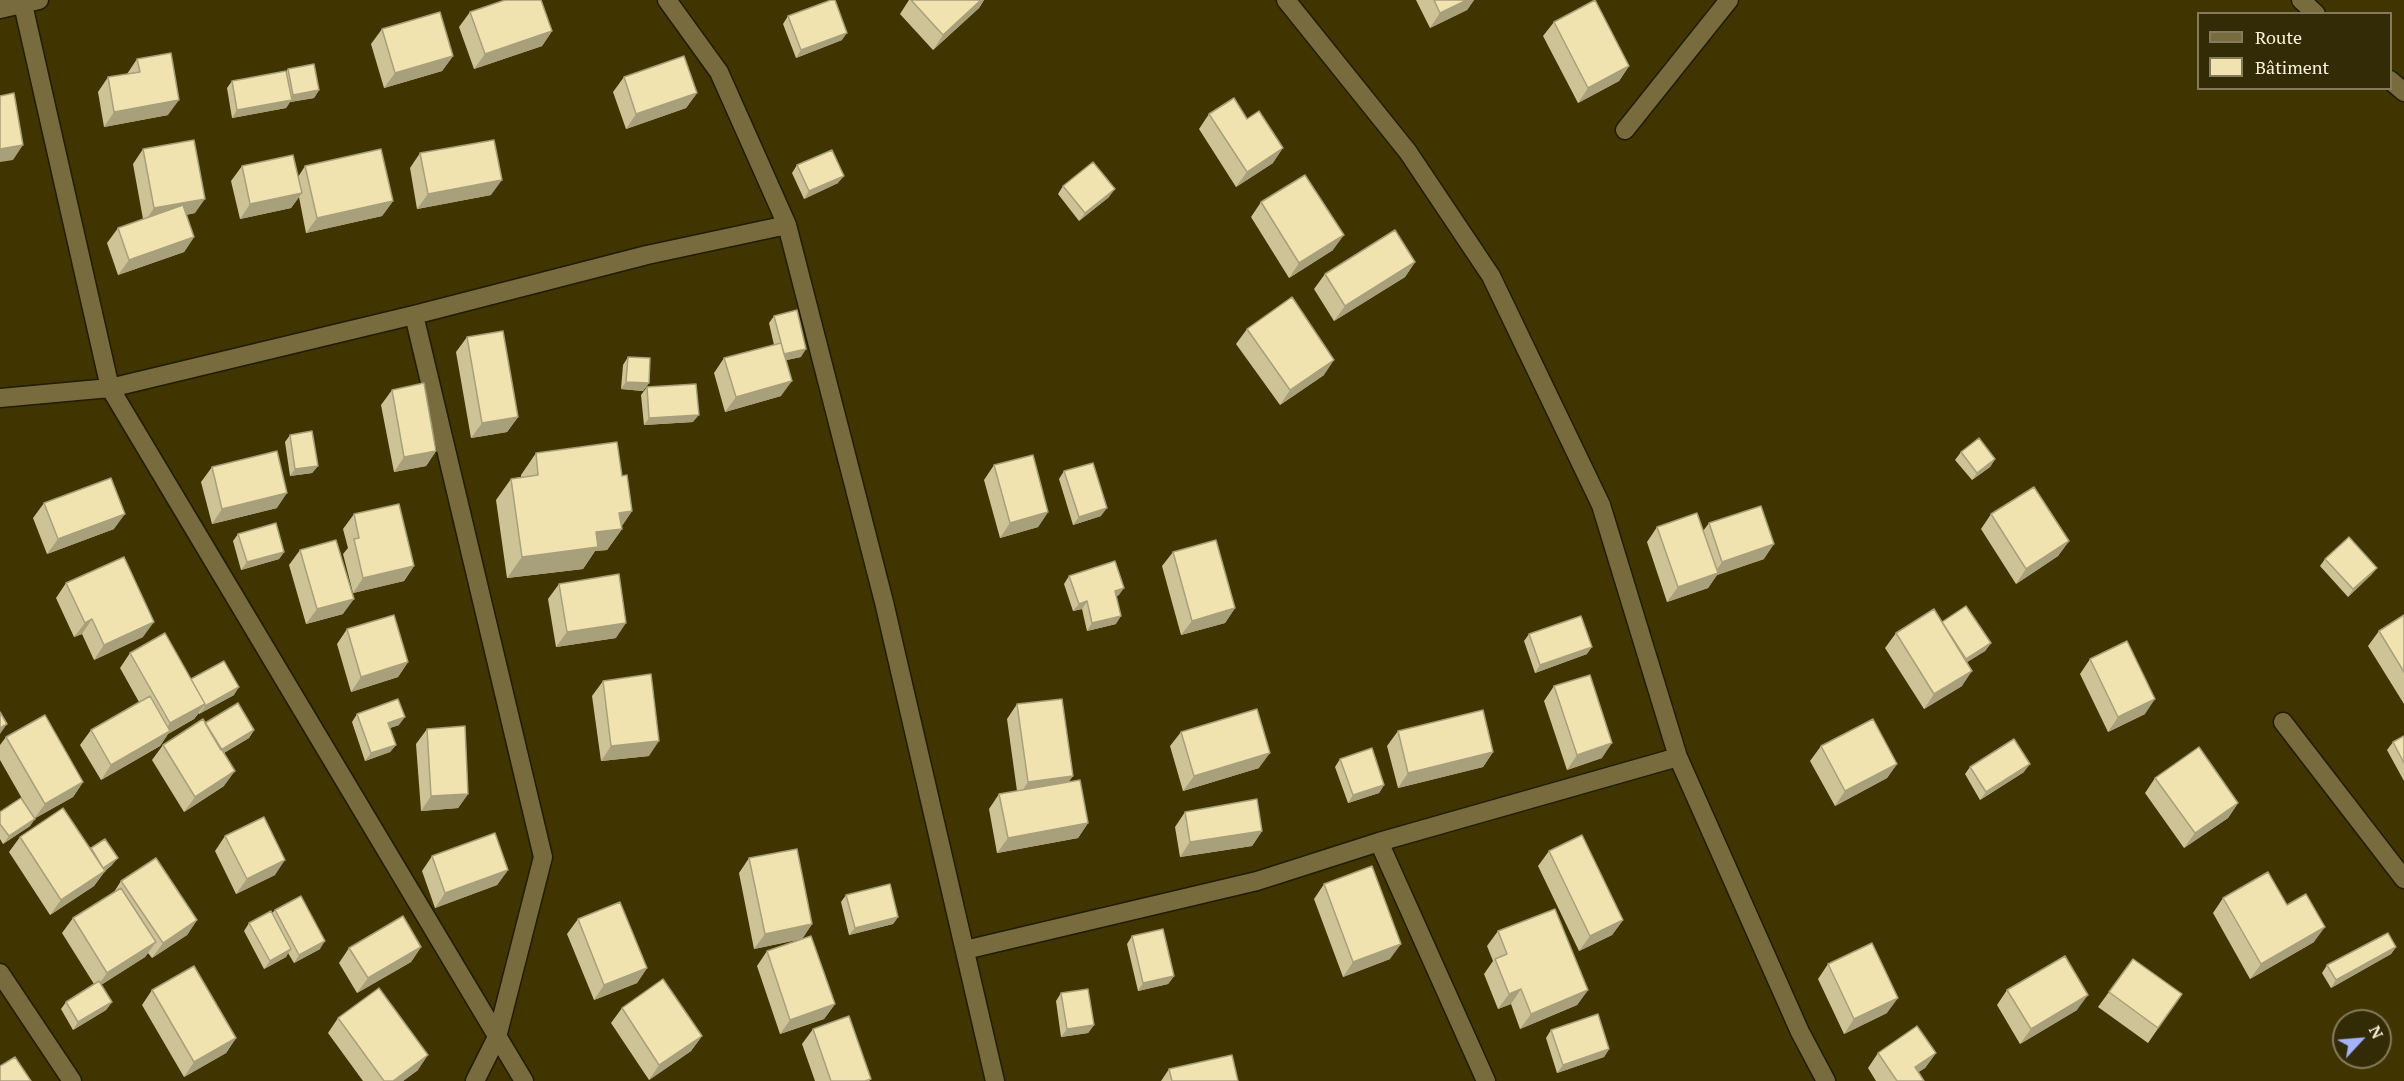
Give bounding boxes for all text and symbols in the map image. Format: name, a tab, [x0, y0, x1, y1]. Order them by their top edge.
legend	[2197, 12, 2392, 90]
text: Route	[2255, 25, 2302, 49]
text: Bâtiment	[2255, 55, 2329, 79]
north arrow	[2332, 1009, 2392, 1069]
text: N	[2364, 1022, 2389, 1042]

